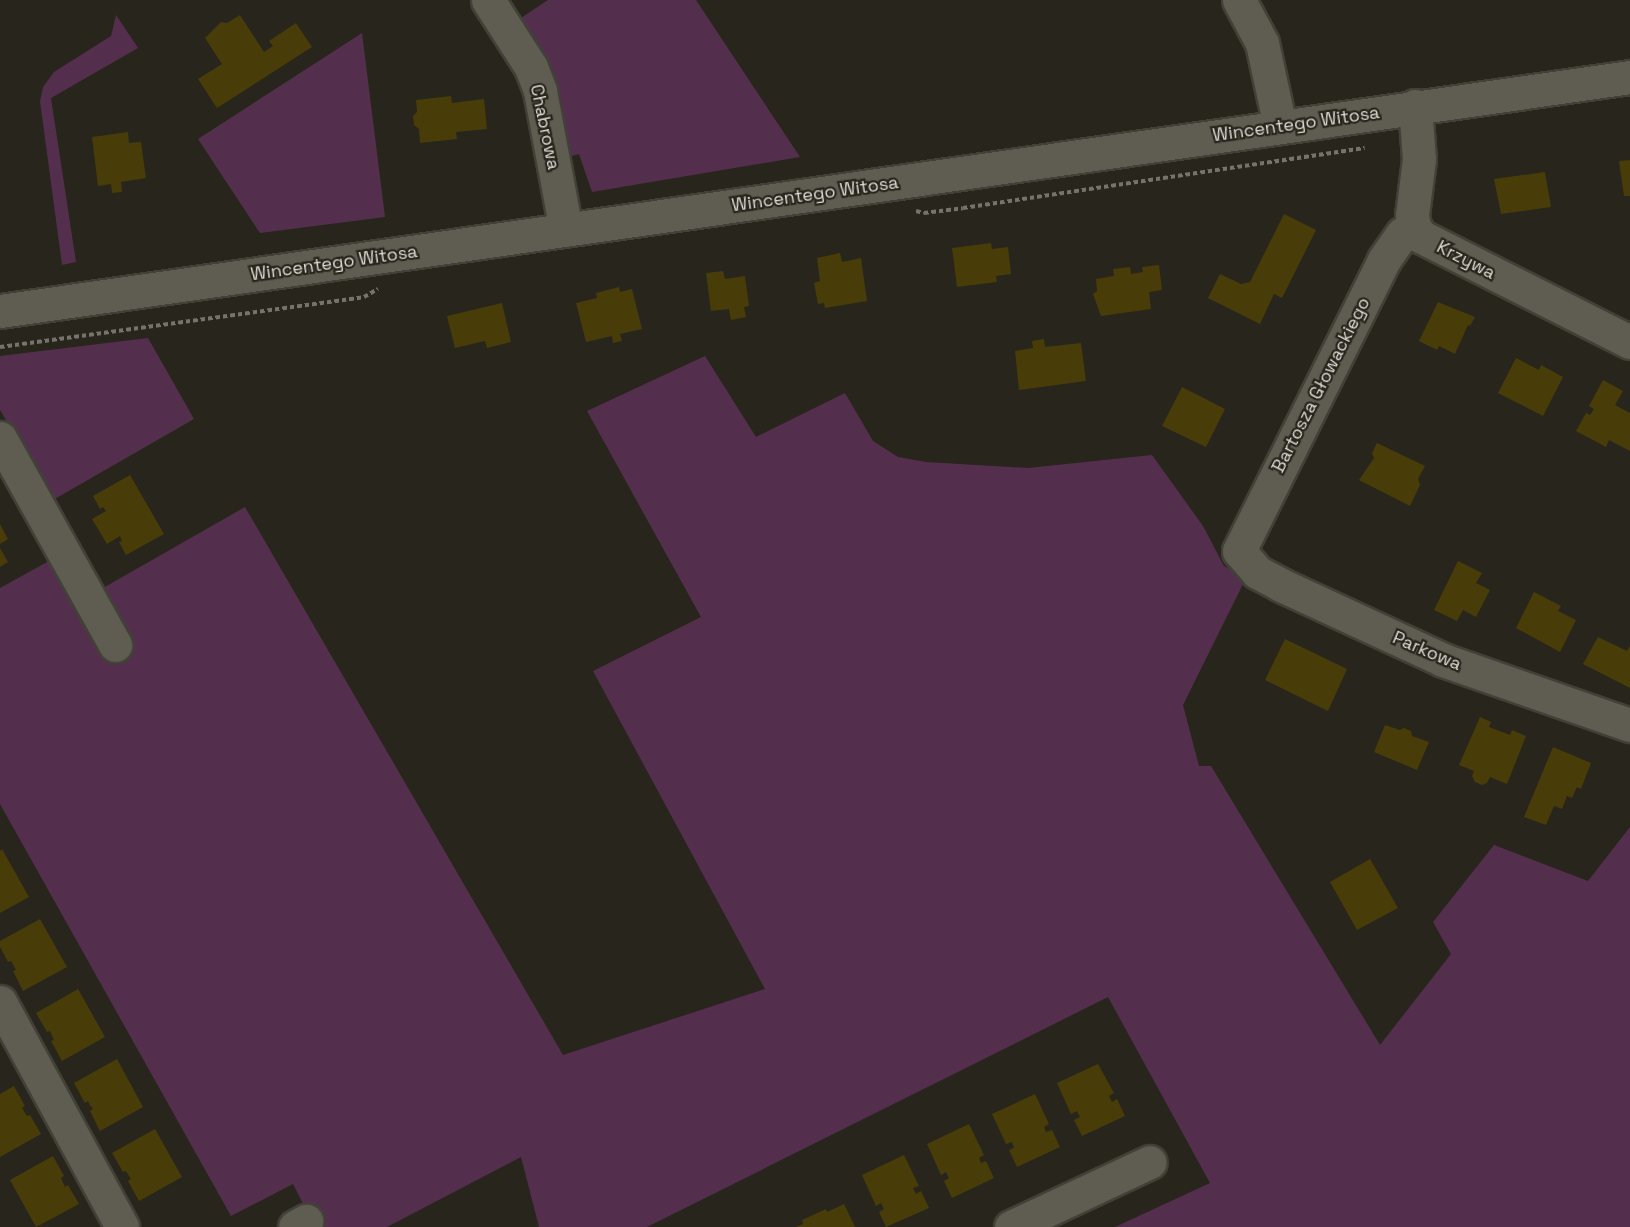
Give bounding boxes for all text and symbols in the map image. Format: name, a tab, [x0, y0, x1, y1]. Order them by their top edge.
street label: Chabrowa	[525, 82, 565, 172]
street label: Wincentego Witosa	[1211, 102, 1381, 146]
street label: Wincentego Witosa	[730, 172, 900, 216]
street label: Krzywa	[1433, 236, 1499, 284]
street label: Wincentego Witosa	[249, 241, 419, 285]
street label: Bartosza Głowackiego	[1267, 294, 1375, 476]
street label: Parkowa	[1389, 627, 1465, 675]

